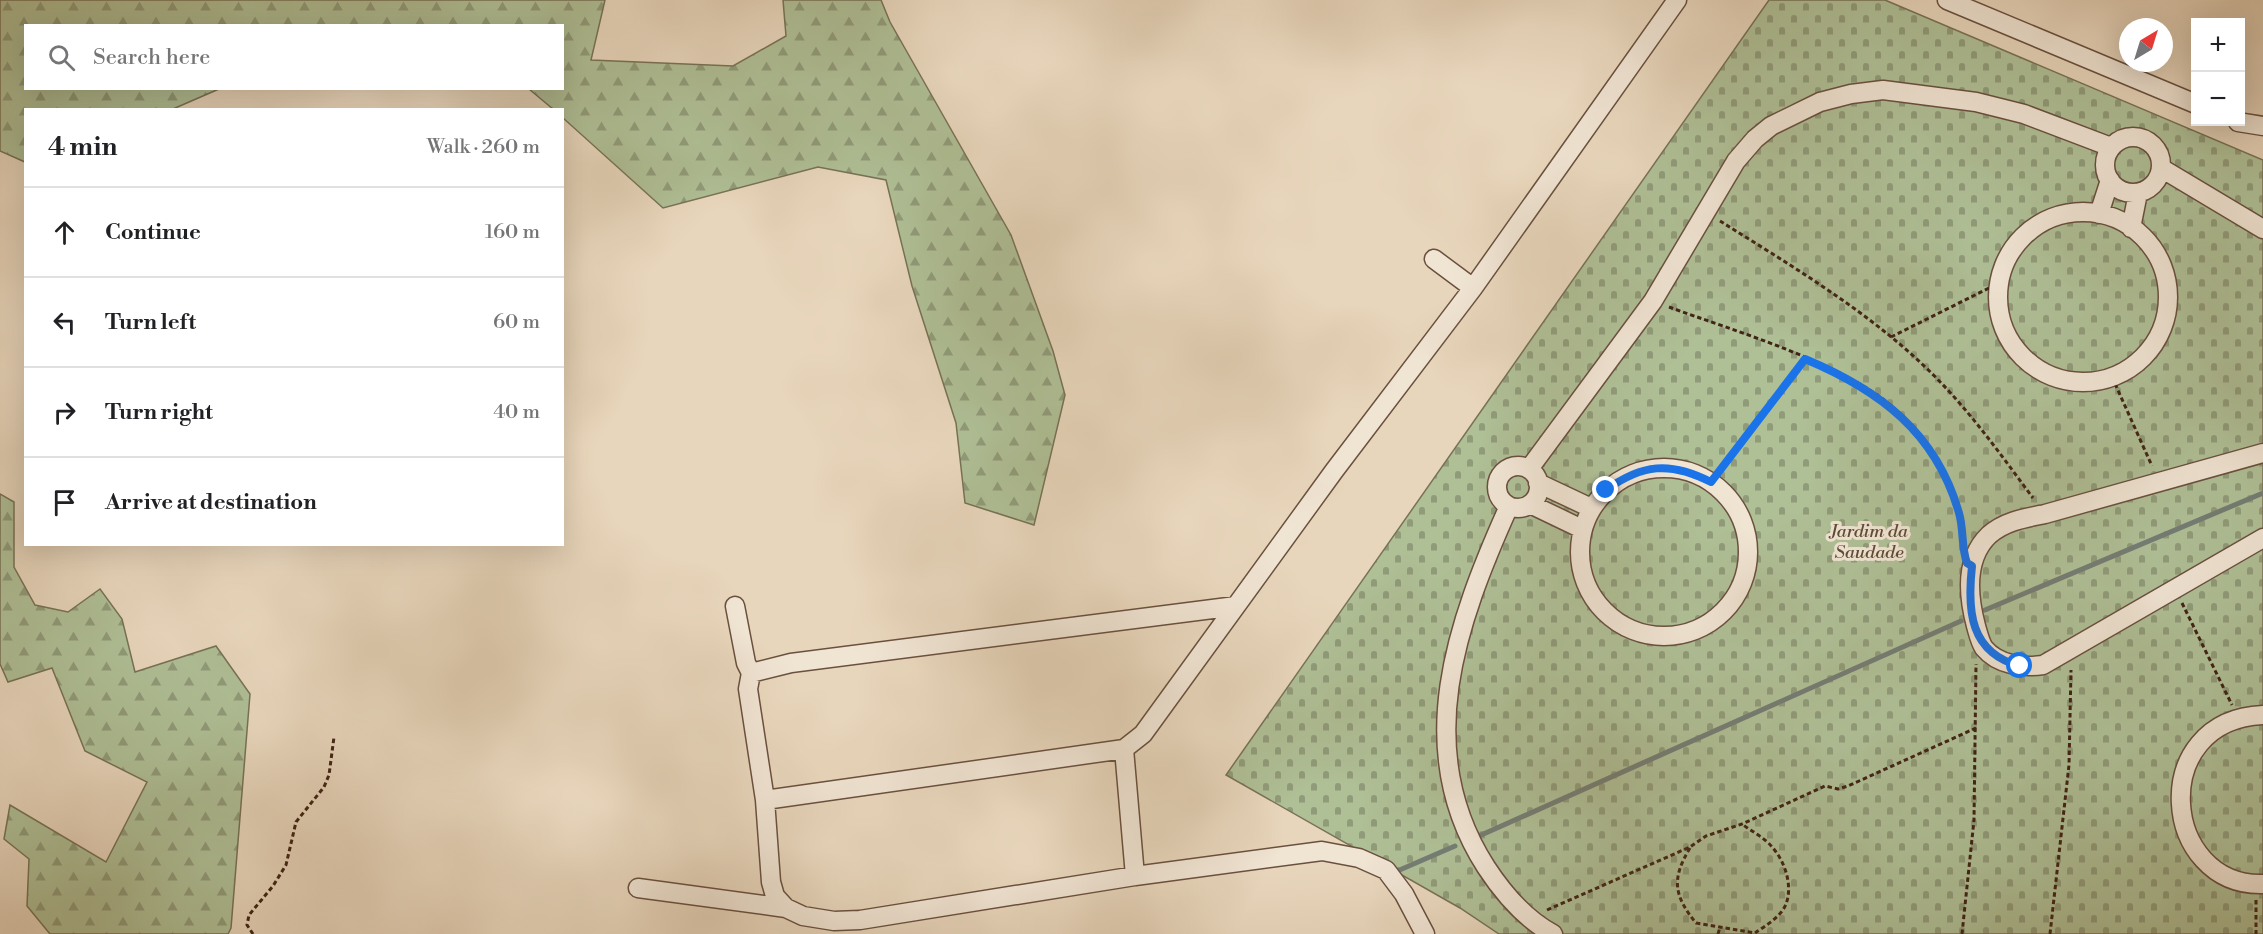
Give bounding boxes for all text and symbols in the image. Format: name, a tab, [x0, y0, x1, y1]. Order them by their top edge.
north arrow	[2119, 18, 2173, 72]
map controls	[2191, 18, 2245, 126]
button: +	[2191, 18, 2245, 72]
search box	[24, 24, 564, 90]
icon: search	[45, 41, 78, 74]
text: Search here	[93, 44, 210, 71]
button: −	[2191, 72, 2245, 126]
text: 4 min	[48, 131, 118, 163]
text: Walk · 260 m	[427, 135, 540, 160]
icon: ahead	[48, 216, 81, 249]
text: Continue	[105, 219, 201, 246]
text: 160 m	[485, 220, 540, 245]
icon: left	[48, 306, 81, 339]
text: Turn left	[105, 309, 196, 336]
text: 60 m	[493, 310, 540, 335]
icon: right	[48, 396, 81, 429]
text: Turn right	[105, 399, 213, 426]
text: 40 m	[493, 400, 540, 425]
route end	[1592, 476, 1618, 502]
icon: arrive	[48, 486, 81, 519]
text: Arrive at destination	[105, 489, 317, 516]
park label: Jardim da Saudade	[1828, 520, 1909, 564]
route start	[2006, 652, 2032, 678]

